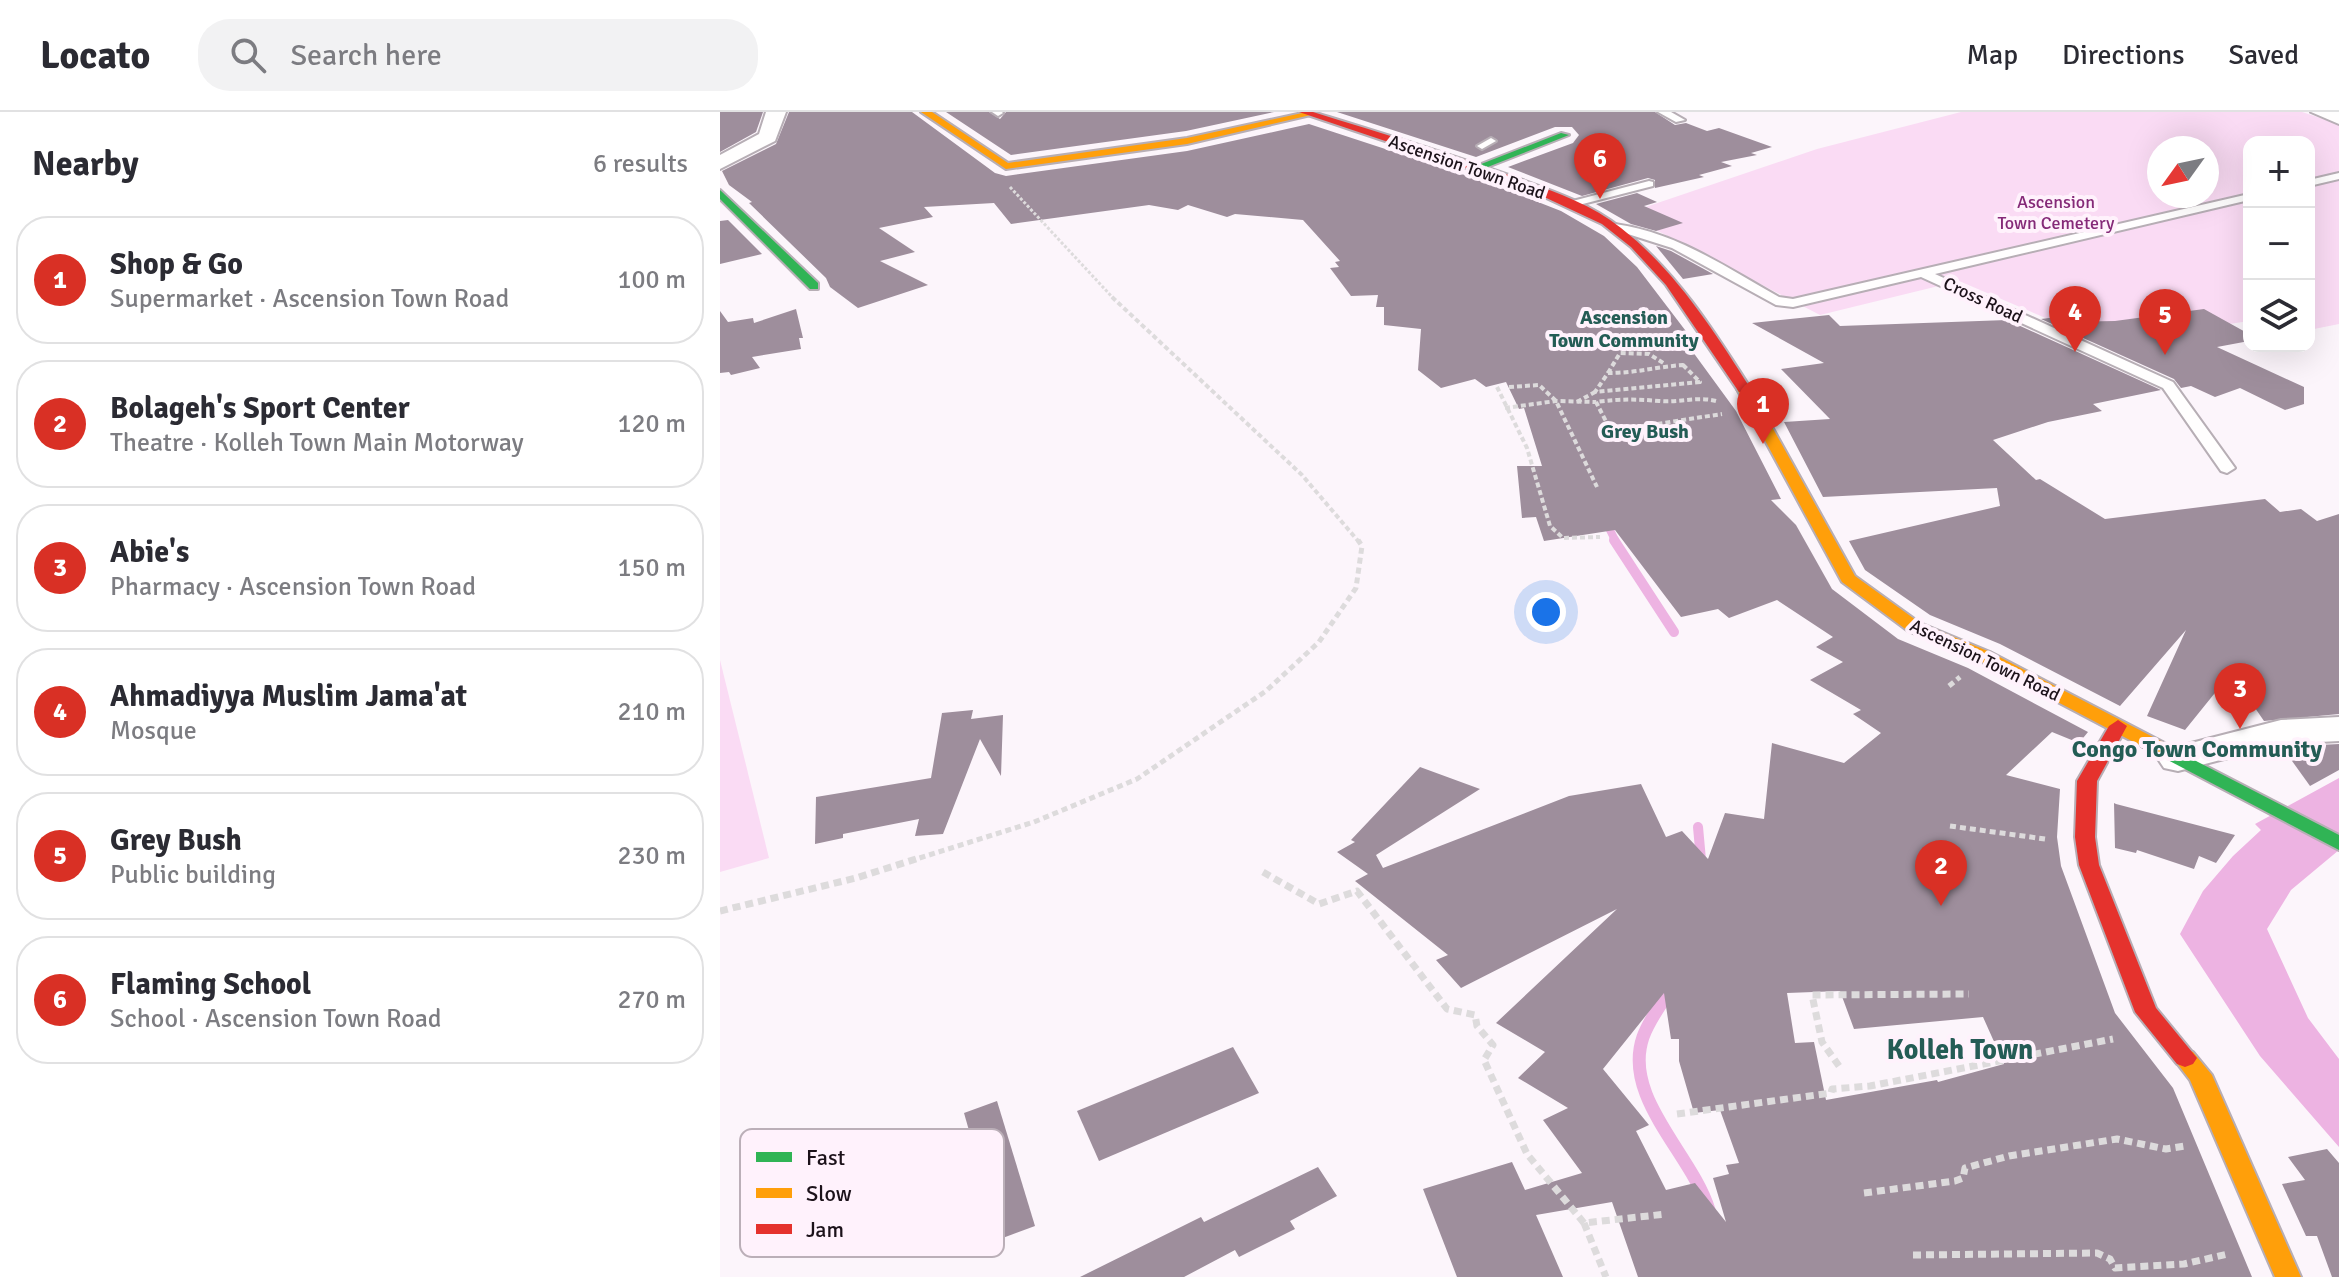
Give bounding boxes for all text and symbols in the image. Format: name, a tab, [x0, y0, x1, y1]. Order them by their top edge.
search box	[198, 19, 758, 91]
text: Locato	[40, 32, 150, 79]
icon: search	[226, 33, 270, 77]
text: Search here	[290, 37, 442, 74]
text: Map	[1966, 38, 2018, 72]
text: Directions	[2062, 38, 2184, 72]
text: Saved	[2228, 38, 2299, 72]
street label: Ascension Town Road	[1386, 130, 1548, 204]
pin: 6	[1574, 133, 1626, 199]
north arrow	[2147, 136, 2219, 208]
map controls	[2243, 136, 2315, 352]
button: +	[2243, 136, 2315, 208]
text: Nearby	[32, 143, 139, 185]
text: 6 results	[593, 148, 688, 180]
park label: Ascension Town Cemetery	[1997, 191, 2115, 234]
button: −	[2243, 208, 2315, 280]
text: Shop & Go	[110, 246, 243, 283]
text: 1	[53, 264, 67, 296]
text: 100 m	[617, 264, 686, 296]
street label: Cross Road	[1940, 272, 2026, 328]
button: layers	[2243, 280, 2315, 352]
text: Supermarket · Ascension Town Road	[110, 283, 509, 315]
pin: 4	[2049, 286, 2101, 352]
pin: 5	[2139, 289, 2191, 355]
district label: Ascension Town Community	[1549, 305, 1699, 353]
pin: 1	[1737, 378, 1789, 444]
text: Bolageh's Sport Center	[110, 390, 410, 427]
text: 2	[53, 408, 67, 440]
text: 120 m	[617, 408, 686, 440]
district label: Grey Bush	[1601, 419, 1689, 444]
text: Theatre · Kolleh Town Main Motorway	[110, 427, 524, 459]
text: Abie's	[110, 534, 189, 571]
text: 3	[53, 552, 67, 584]
text: 150 m	[617, 552, 686, 584]
text: Pharmacy · Ascension Town Road	[110, 571, 476, 603]
your location	[1526, 592, 1566, 632]
street label: Ascension Town Road	[1907, 614, 2063, 706]
pin: 3	[2214, 663, 2266, 729]
text: Ahmadiyya Muslim Jama'at	[110, 678, 467, 715]
text: 4	[53, 696, 67, 728]
text: 210 m	[617, 696, 686, 728]
text: Mosque	[110, 715, 197, 747]
district label: Congo Town Community	[2072, 734, 2322, 764]
text: Grey Bush	[110, 822, 242, 859]
text: 5	[53, 840, 67, 872]
text: 230 m	[617, 840, 686, 872]
pin: 2	[1915, 840, 1967, 906]
text: Public building	[110, 859, 276, 891]
text: Flaming School	[110, 966, 311, 1003]
text: 6	[53, 984, 67, 1016]
text: 270 m	[617, 984, 686, 1016]
text: School · Ascension Town Road	[110, 1003, 442, 1035]
district label: Kolleh Town	[1887, 1033, 2033, 1067]
legend	[740, 1129, 1004, 1257]
text: Fast	[806, 1144, 846, 1171]
text: Slow	[806, 1180, 852, 1207]
text: Jam	[806, 1216, 844, 1243]

